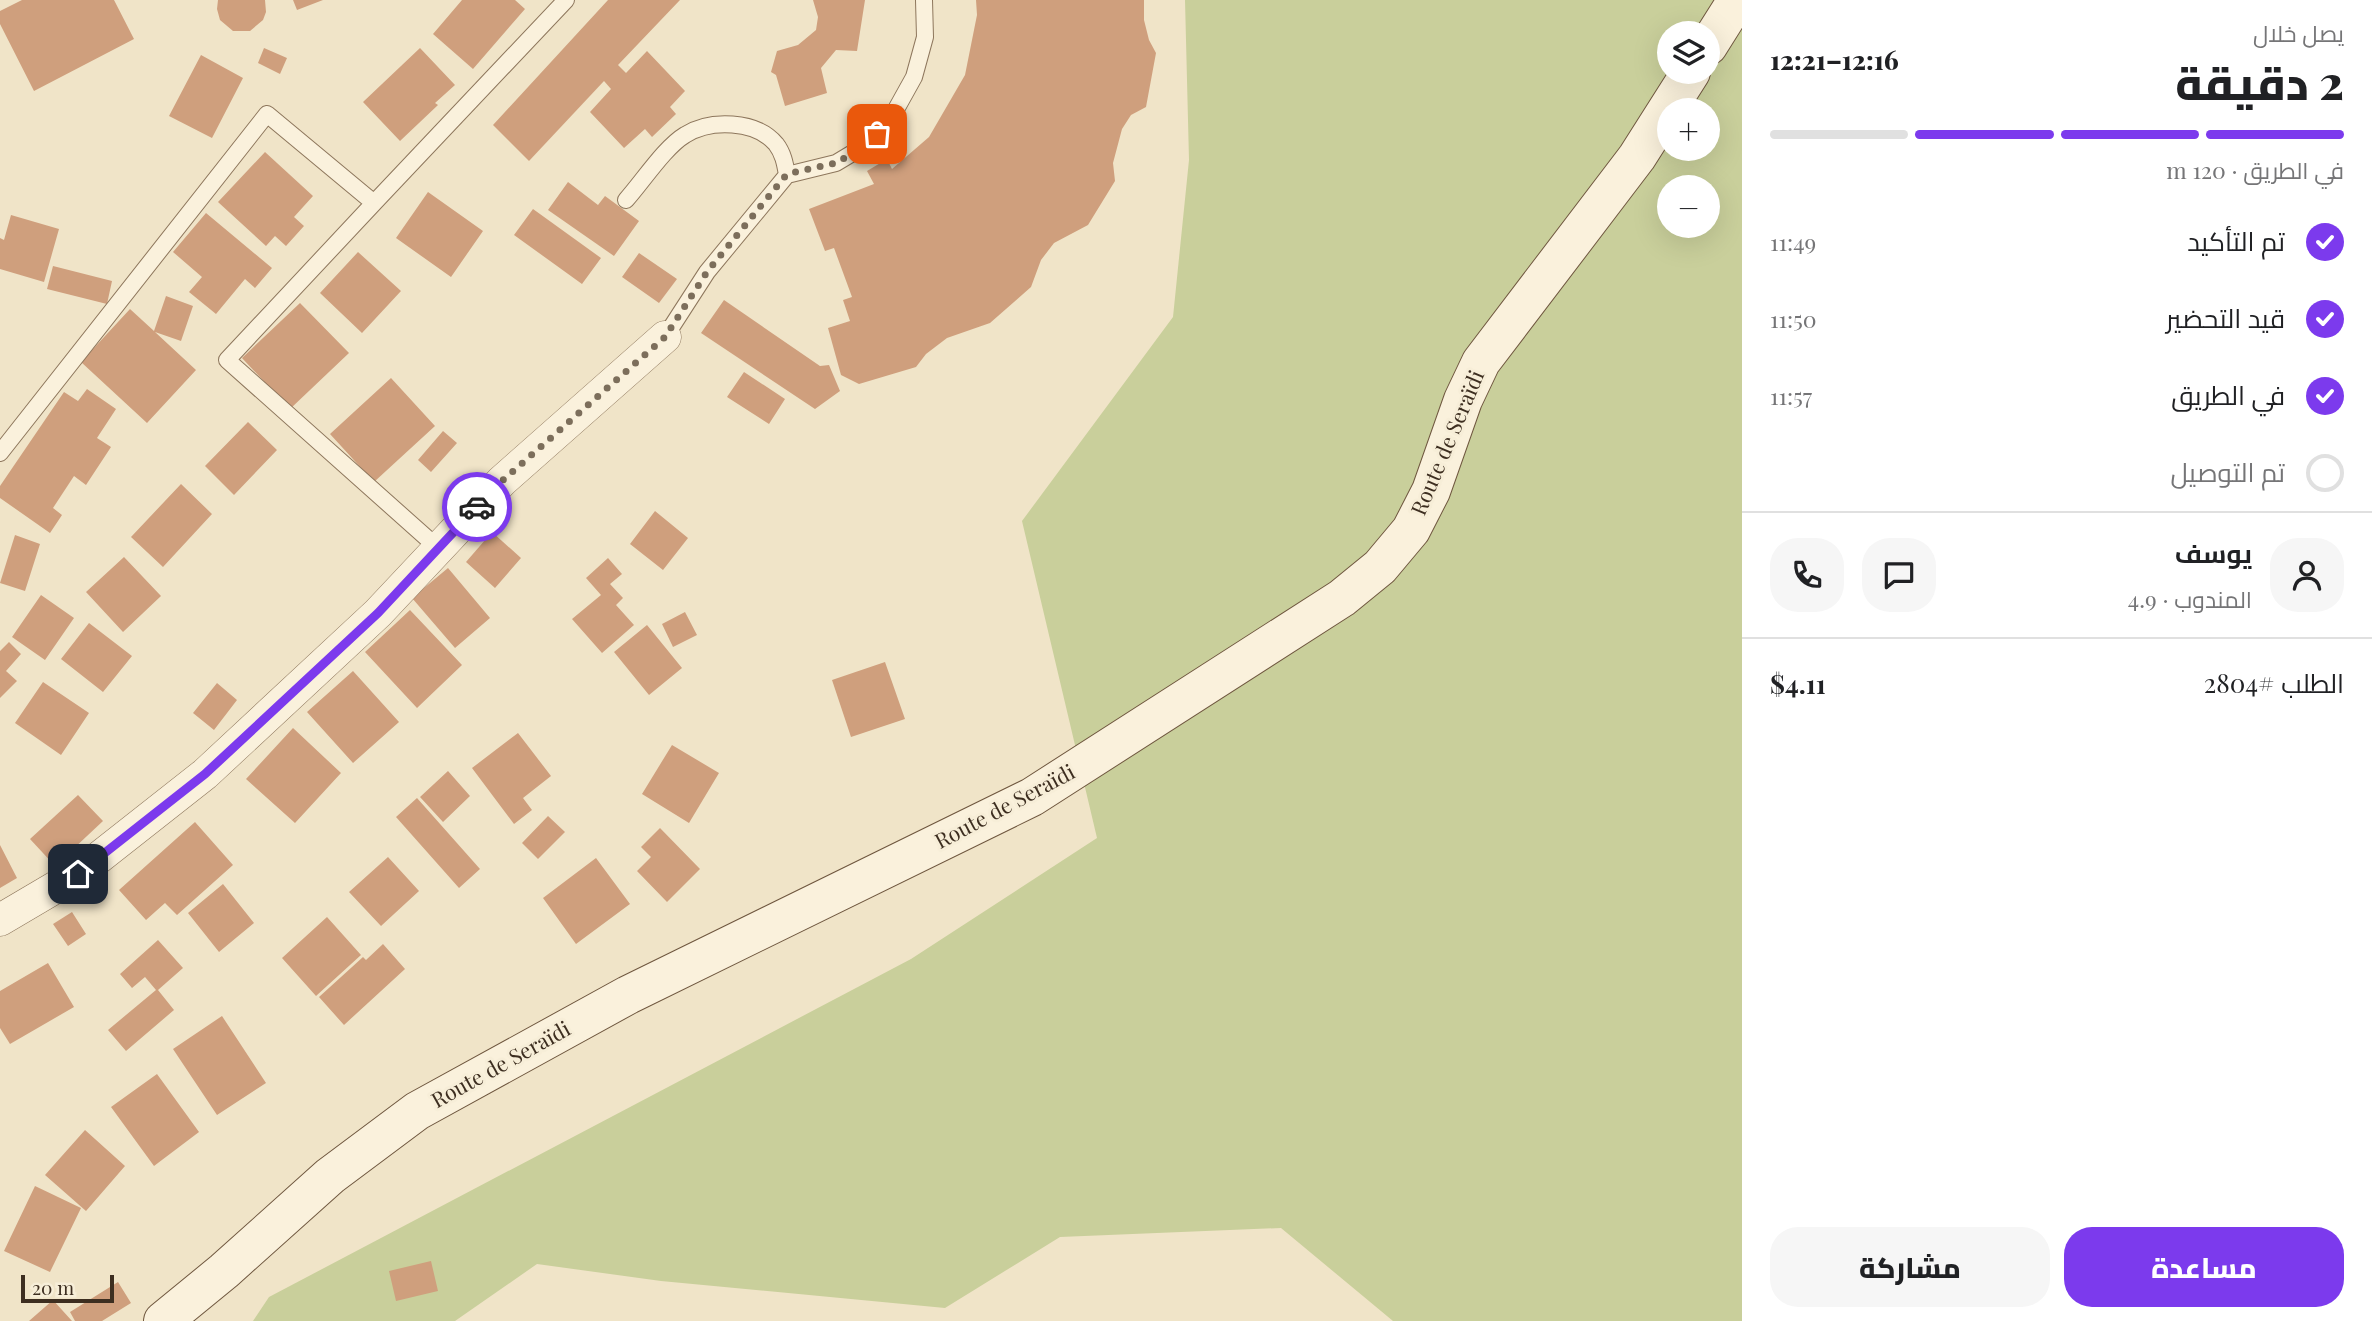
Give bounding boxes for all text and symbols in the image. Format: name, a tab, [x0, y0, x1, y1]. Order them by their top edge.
text: يصل خلال	[2253, 17, 2344, 48]
map controls	[1657, 21, 1720, 238]
button: layers	[1657, 21, 1720, 84]
text: 12:16–12:21	[1770, 42, 1899, 77]
text: 2 دقيقة	[2175, 50, 2344, 112]
button: +	[1657, 98, 1720, 161]
pin	[847, 104, 907, 164]
icon: bag	[858, 115, 896, 153]
text: في الطريق · 120 m	[2166, 154, 2344, 185]
button: −	[1657, 175, 1720, 238]
text: تم التأكيد	[2187, 223, 2285, 258]
icon: check	[2306, 223, 2344, 261]
text: 11:49	[1770, 226, 1816, 257]
text: قيد التحضير	[2166, 300, 2285, 335]
icon: check	[2306, 300, 2344, 338]
text: 11:50	[1770, 303, 1816, 334]
street label: Route de Seraïdi	[1403, 365, 1489, 519]
text: في الطريق	[2171, 377, 2285, 412]
icon: check	[2306, 377, 2344, 415]
text: 11:57	[1770, 380, 1812, 411]
text: تم التوصيل	[2170, 454, 2285, 489]
courier	[442, 472, 512, 542]
icon: car	[458, 488, 496, 526]
text: يوسف	[2175, 535, 2252, 570]
button: phone	[1770, 538, 1844, 612]
button: chat	[1862, 538, 1936, 612]
button: person	[2270, 538, 2344, 612]
text: المندوب · 4.9	[2128, 583, 2252, 614]
text: الطلب #2804	[2204, 665, 2344, 700]
text: $4.11	[1770, 666, 1826, 701]
street label: Route de Seraïdi	[929, 757, 1079, 854]
pin	[48, 844, 108, 904]
icon: home	[59, 855, 97, 893]
street label: Route de Seraïdi	[425, 1013, 575, 1113]
button: مشاركة	[1770, 1227, 2050, 1307]
button: مساعدة	[2064, 1227, 2344, 1307]
scale bar	[21, 1272, 114, 1304]
text: 20 m	[32, 1274, 74, 1300]

